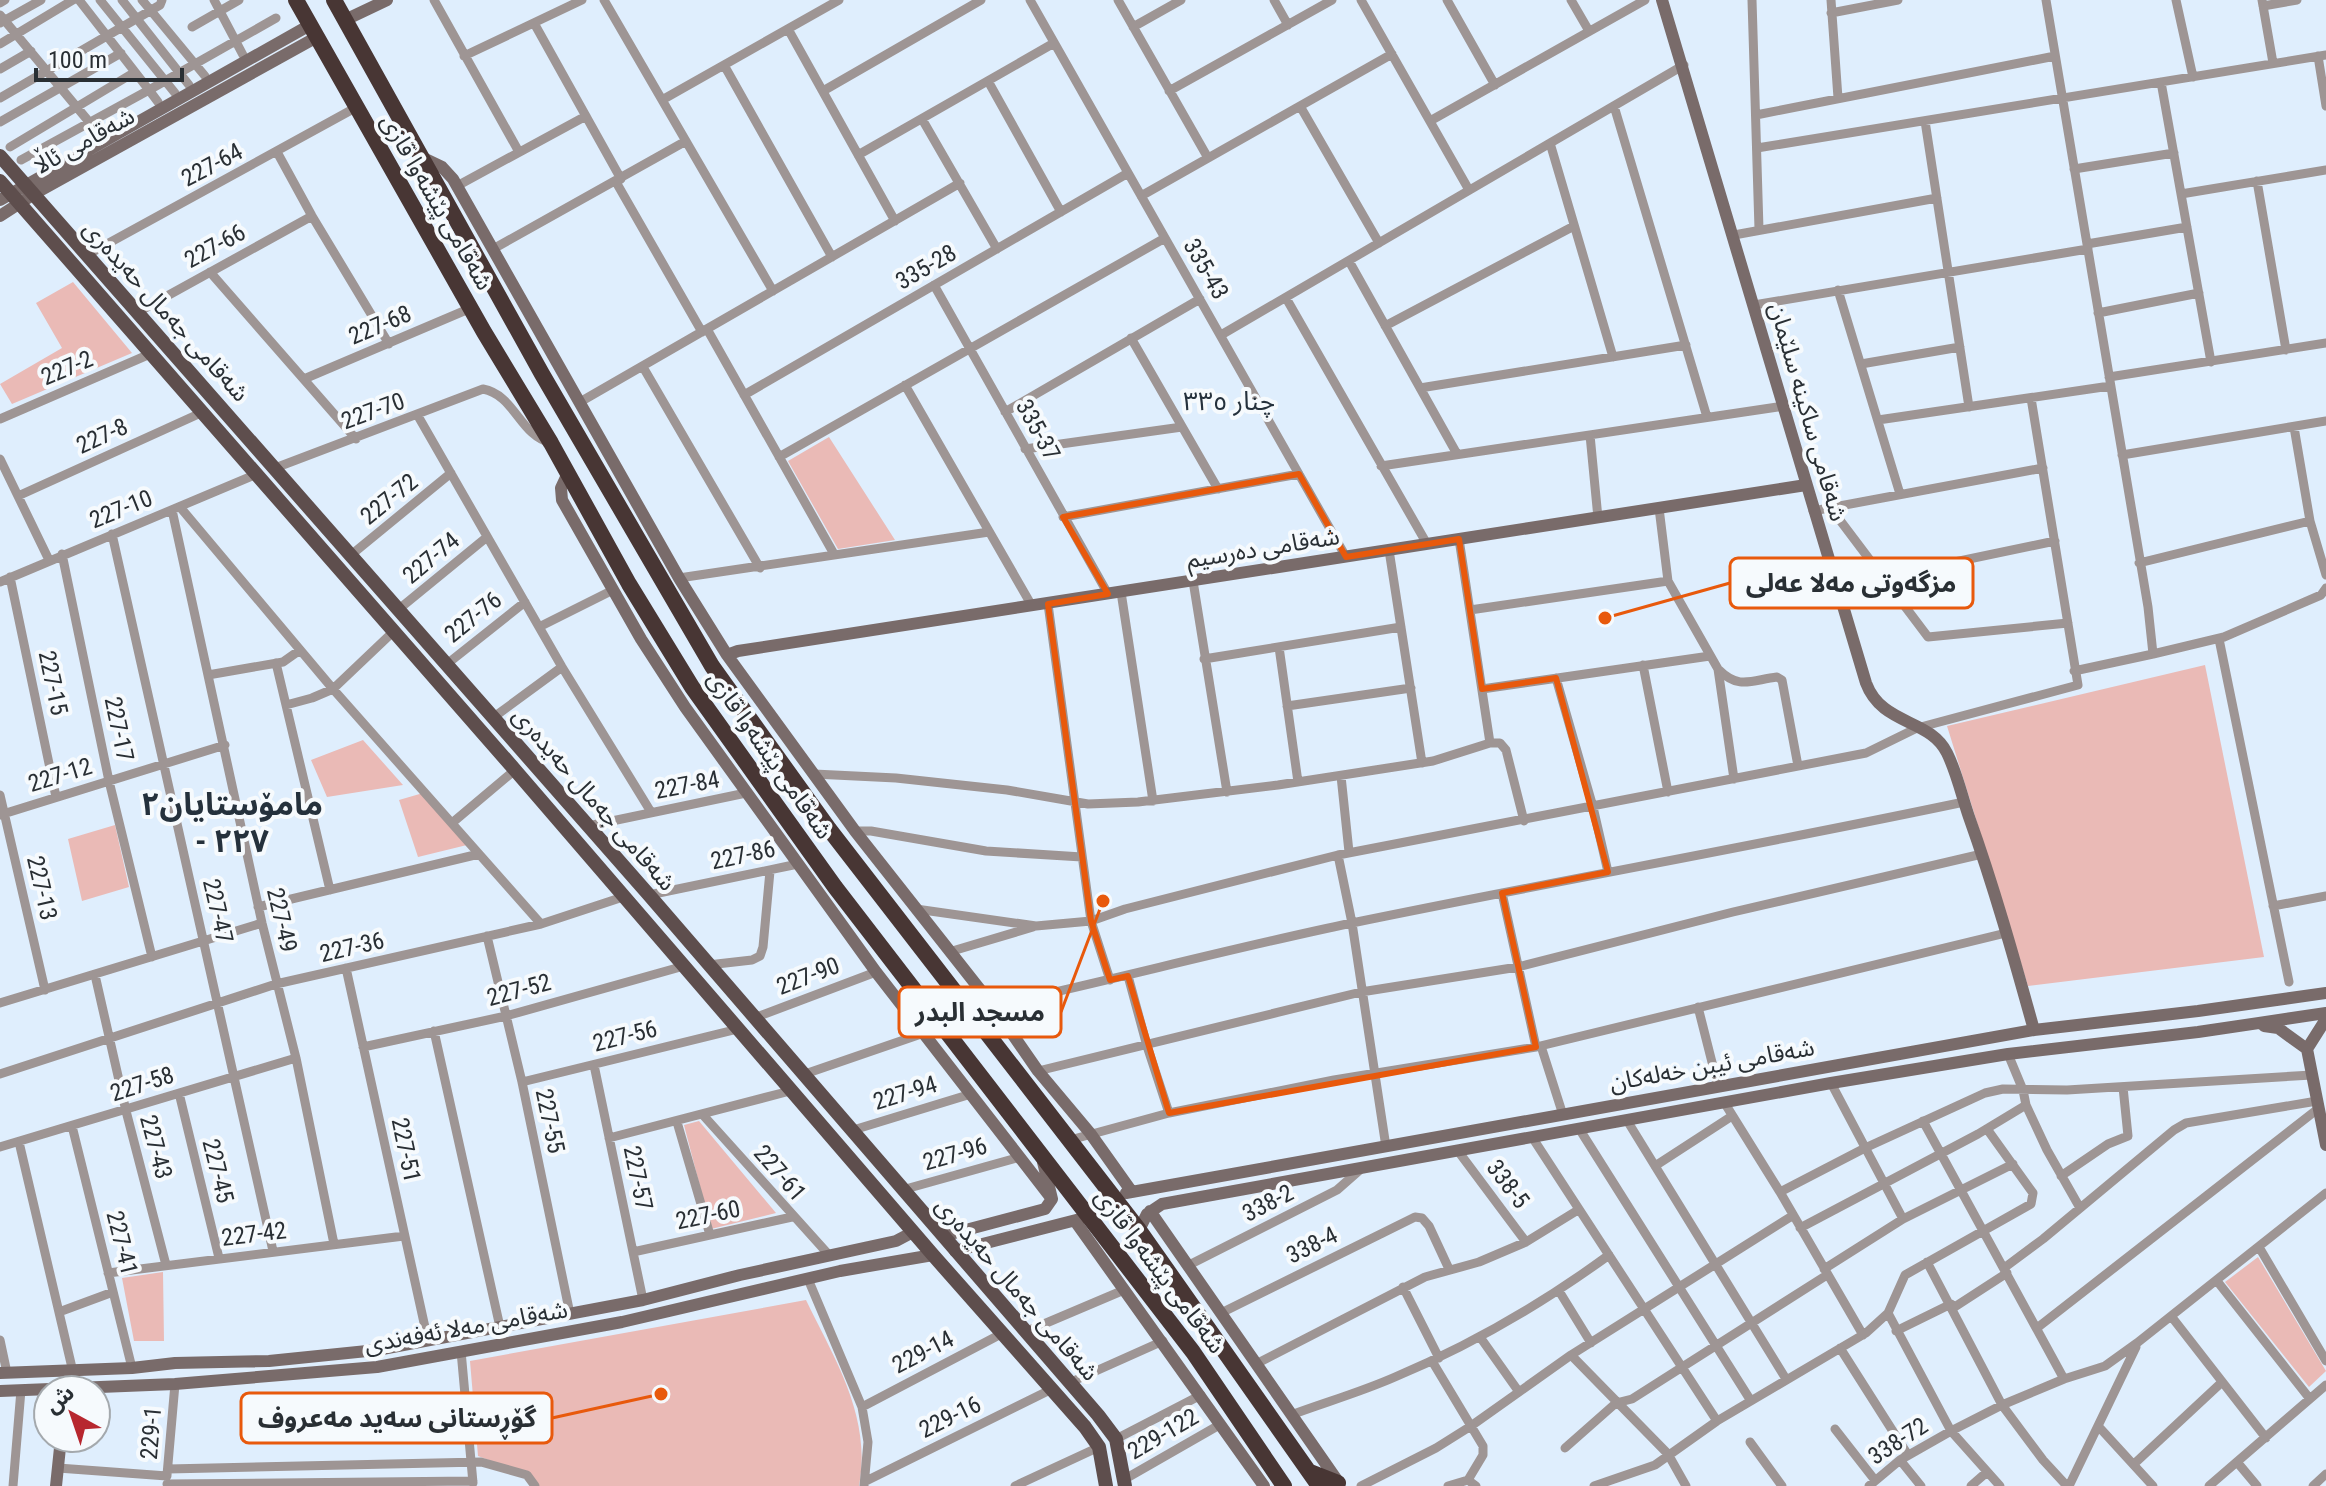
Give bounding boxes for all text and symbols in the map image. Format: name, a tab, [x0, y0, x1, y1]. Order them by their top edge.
scale bar	[36, 32, 182, 82]
text: 100 m	[48, 46, 107, 74]
street label: شه‌قامی ئاڵا	[27, 98, 139, 180]
street label: شەقامی پێشەوا قازی	[374, 109, 499, 296]
street label: 227-64	[177, 137, 247, 193]
street label: شەقامی جەمال حەیدەری	[77, 215, 255, 407]
street label: 227-66	[180, 218, 250, 274]
street label: 335-43	[1178, 234, 1234, 304]
street label: 335-28	[891, 239, 961, 295]
street label: 227-68	[345, 299, 415, 351]
street label: شەقامی ساکینە سلێمان	[1763, 299, 1853, 525]
street label: 227-2	[37, 345, 97, 391]
district label: چنار ٣٣٥	[1183, 386, 1275, 418]
street label: 227-70	[338, 387, 408, 435]
street label: 335-37	[1010, 395, 1066, 465]
street label: 227-8	[72, 412, 132, 460]
street label: 227-72	[355, 468, 423, 530]
street label: 227-10	[86, 484, 156, 534]
street label: شەقامی دەرسیم	[1185, 522, 1342, 577]
street label: 227-74	[397, 526, 465, 590]
callout: مزگەوتی مەلا عەلی	[1730, 558, 1973, 608]
text: مزگەوتی مەلا عەلی	[1746, 568, 1956, 598]
street label: 227-76	[439, 586, 507, 648]
street label: 227-15	[33, 648, 73, 718]
street label: شەقامی پێشەوا قازی	[701, 666, 839, 845]
street label: 227-17	[99, 694, 139, 764]
street label: شەقامی جەمال حەیدەری	[507, 701, 681, 897]
street label: 227-12	[25, 752, 95, 798]
street label: 227-84	[652, 765, 722, 805]
district label: مامۆستایان٢ - ٢٢٧	[141, 785, 323, 860]
street label: 227-86	[708, 835, 778, 875]
street label: 227-13	[21, 853, 63, 923]
street label: 227-47	[197, 876, 239, 946]
street label: 227-49	[261, 885, 303, 955]
street label: 227-36	[317, 926, 387, 968]
street label: 227-90	[773, 951, 843, 1001]
street label: 227-52	[484, 968, 554, 1012]
callout: مسجد البدر	[899, 987, 1061, 1037]
text: مسجد البدر	[914, 997, 1045, 1027]
street label: 227-56	[590, 1015, 660, 1057]
street label: شەقامی ئیبن خەلەکان	[1607, 1033, 1817, 1097]
street label: 227-58	[107, 1061, 177, 1107]
street label: 227-94	[870, 1070, 940, 1116]
street label: 227-55	[530, 1086, 570, 1156]
street label: 227-43	[134, 1112, 178, 1182]
street label: 227-51	[386, 1115, 426, 1185]
street label: 227-96	[920, 1132, 990, 1176]
street label: 227-45	[197, 1136, 239, 1206]
street label: 227-61	[748, 1139, 812, 1207]
street label: 227-57	[618, 1143, 658, 1213]
street label: 338-5	[1481, 1154, 1535, 1214]
street label: 338-2	[1238, 1178, 1298, 1228]
street label: شەقامی پێشەوا قازی	[1088, 1183, 1231, 1360]
street label: شەقامی جەمال حەیدەری	[930, 1191, 1104, 1387]
street label: 227-60	[673, 1195, 743, 1235]
street label: 227-41	[101, 1208, 143, 1278]
street label: 227-42	[220, 1216, 288, 1252]
street label: 338-4	[1282, 1221, 1342, 1269]
street label: شەقامی مەلا ئەفەندی	[362, 1295, 570, 1359]
street label: 229-14	[888, 1325, 959, 1379]
north arrow	[32, 1374, 112, 1454]
text: ش	[40, 1380, 79, 1418]
street label: 229-16	[915, 1390, 985, 1444]
callout: گۆڕستانی سەید مەعروف	[241, 1393, 552, 1443]
text: گۆڕستانی سەید مەعروف	[258, 1403, 537, 1440]
street label: 229-122	[1123, 1403, 1203, 1465]
street label: 229-1	[135, 1405, 167, 1461]
street label: 338-72	[1863, 1412, 1933, 1470]

